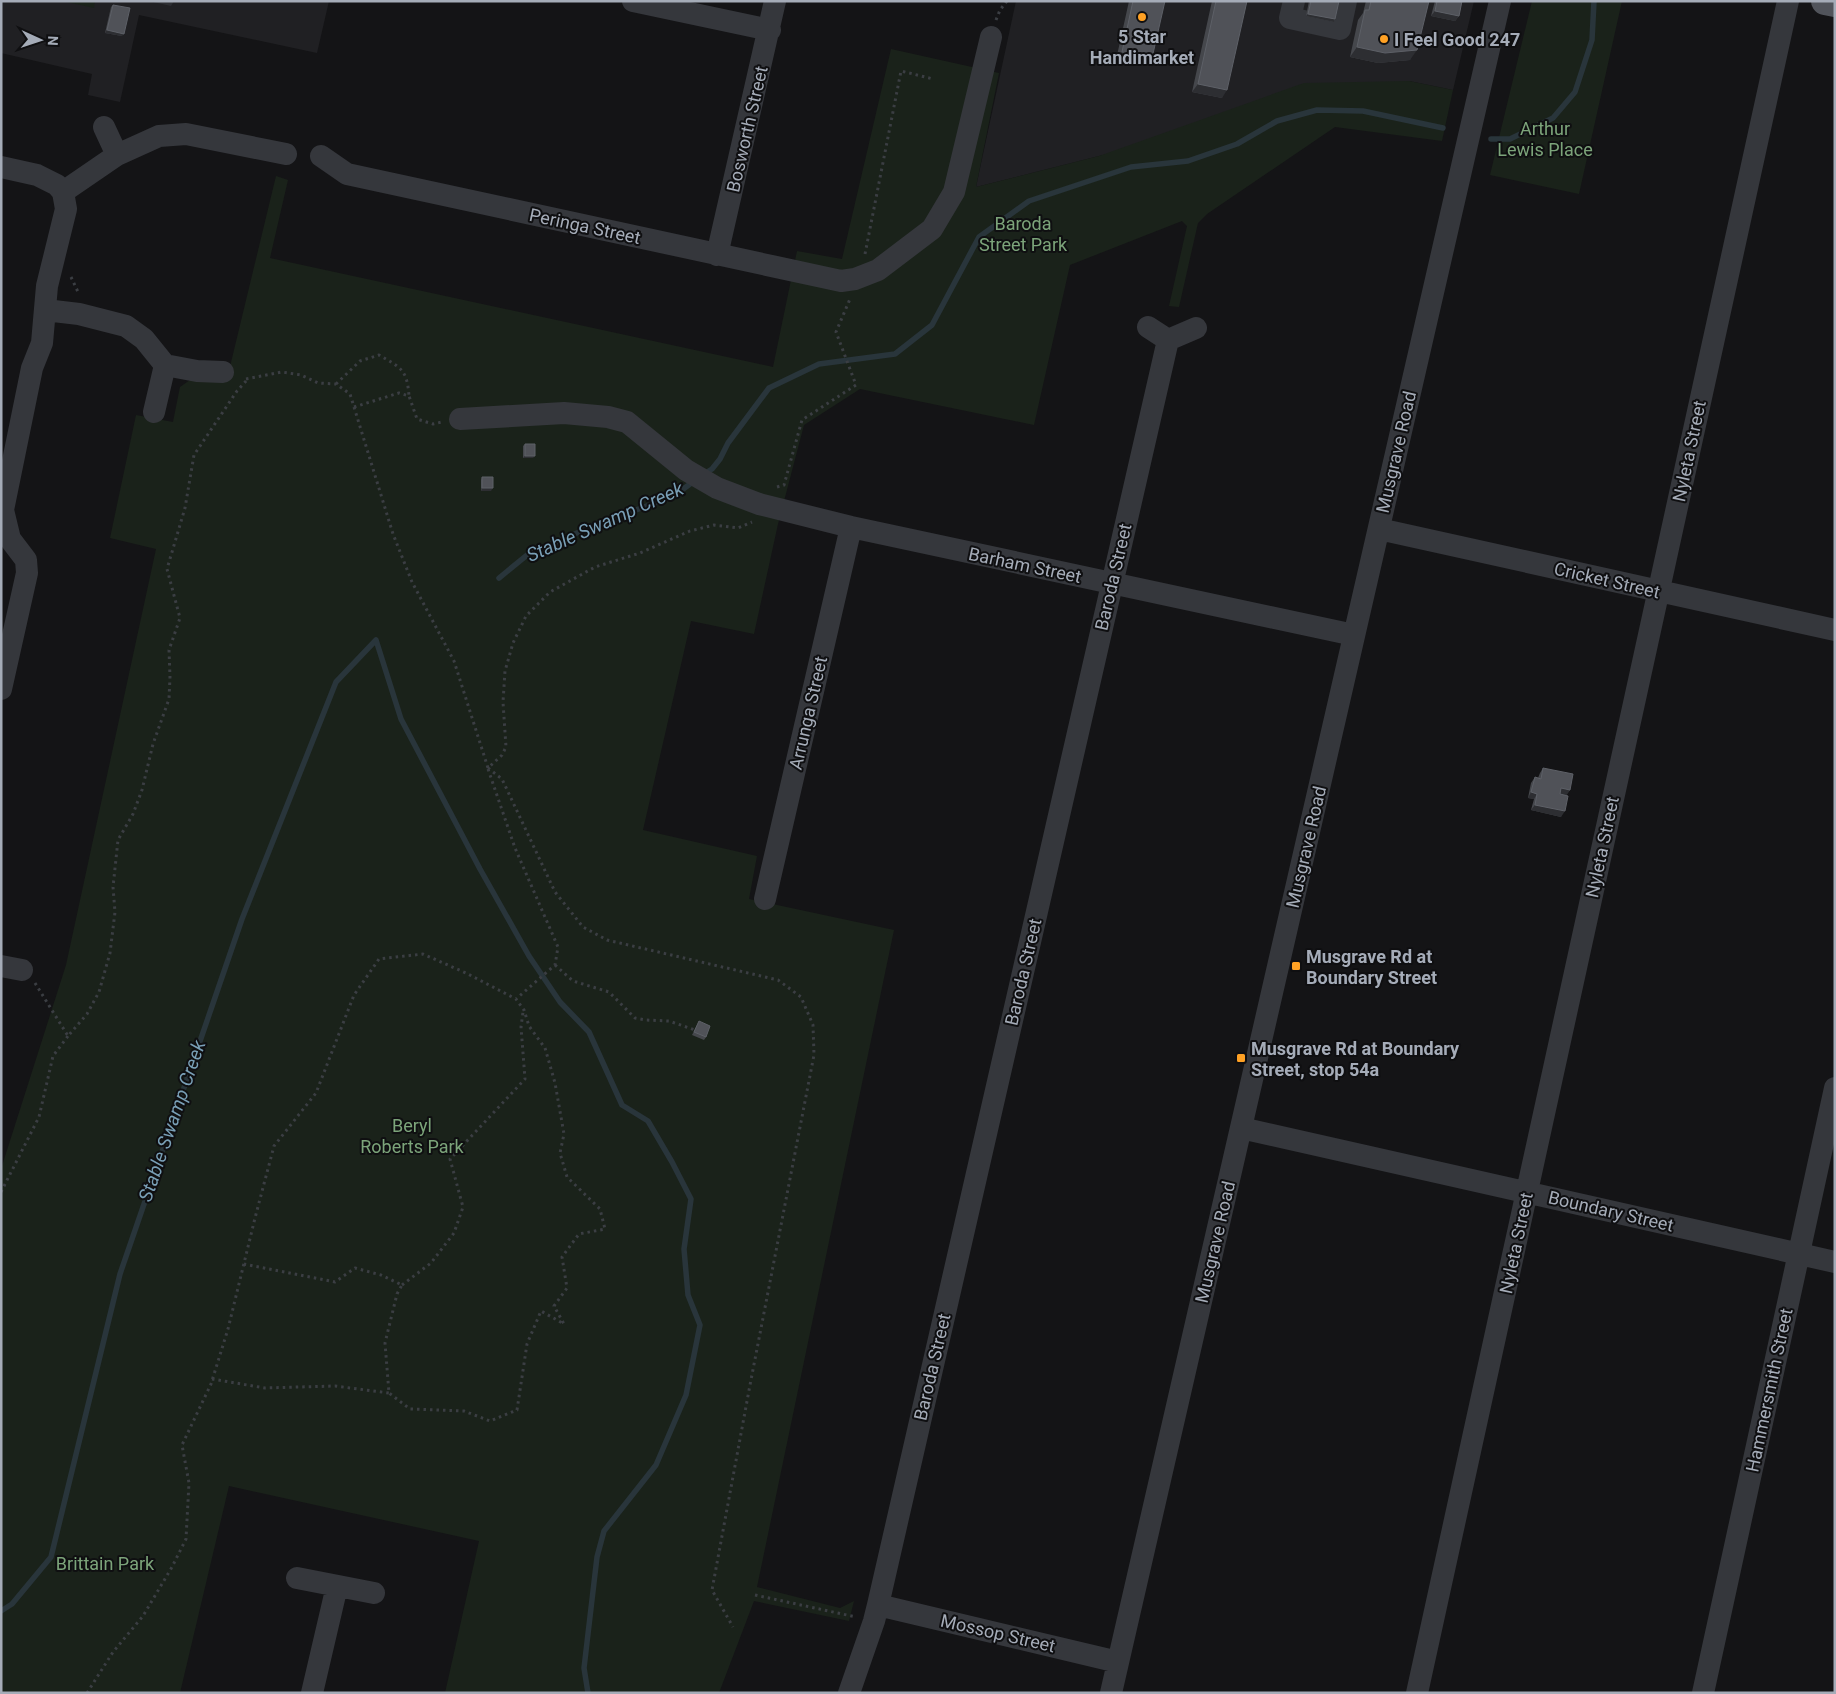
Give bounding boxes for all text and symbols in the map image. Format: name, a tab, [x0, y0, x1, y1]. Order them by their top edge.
marker: 5 Star Handimarket	[1136, 11, 1148, 23]
north arrow	[15, 15, 65, 65]
place label: 5 Star Handimarket	[1090, 26, 1194, 68]
place label: I Feel Good 247	[1394, 29, 1520, 50]
marker: I Feel Good 247	[1378, 33, 1390, 45]
text: N	[45, 35, 61, 46]
street label: Bosworth Street	[722, 64, 772, 194]
park label: Arthur Lewis Place	[1497, 118, 1593, 160]
street label: Peringa Street	[528, 204, 643, 248]
park label: Baroda Street Park	[979, 213, 1068, 255]
street label: Musgrave Road	[1372, 389, 1420, 515]
street label: Nyleta Street	[1668, 398, 1710, 504]
water label: Stable Swamp Creek	[523, 477, 688, 567]
street label: Baroda Street	[1090, 521, 1136, 633]
street label: Barham Street	[967, 543, 1083, 587]
street label: Cricket Street	[1552, 558, 1662, 602]
street label: Arrunga Street	[785, 654, 831, 772]
street label: Musgrave Road	[1282, 784, 1330, 910]
street label: Nyleta Street	[1581, 794, 1623, 900]
street label: Baroda Street	[1000, 916, 1046, 1028]
place label: Musgrave Rd at Boundary Street	[1306, 946, 1437, 988]
marker: Musgrave Rd at Boundary Street	[1290, 960, 1302, 972]
water label: Stable Swamp Creek	[134, 1037, 211, 1205]
place label: Musgrave Rd at Boundary Street, stop 54a	[1251, 1038, 1460, 1080]
marker: Musgrave Rd at Boundary Street, stop 54a	[1235, 1052, 1247, 1064]
park label: Beryl Roberts Park	[360, 1115, 465, 1157]
street label: Musgrave Road	[1191, 1179, 1239, 1305]
street label: Boundary Street	[1546, 1186, 1676, 1236]
street label: Nyleta Street	[1495, 1190, 1537, 1296]
street label: Hammersmith Street	[1741, 1306, 1797, 1474]
street label: Baroda Street	[909, 1311, 955, 1423]
park label: Brittain Park	[56, 1553, 155, 1574]
street label: Mossop Street	[939, 1610, 1057, 1656]

